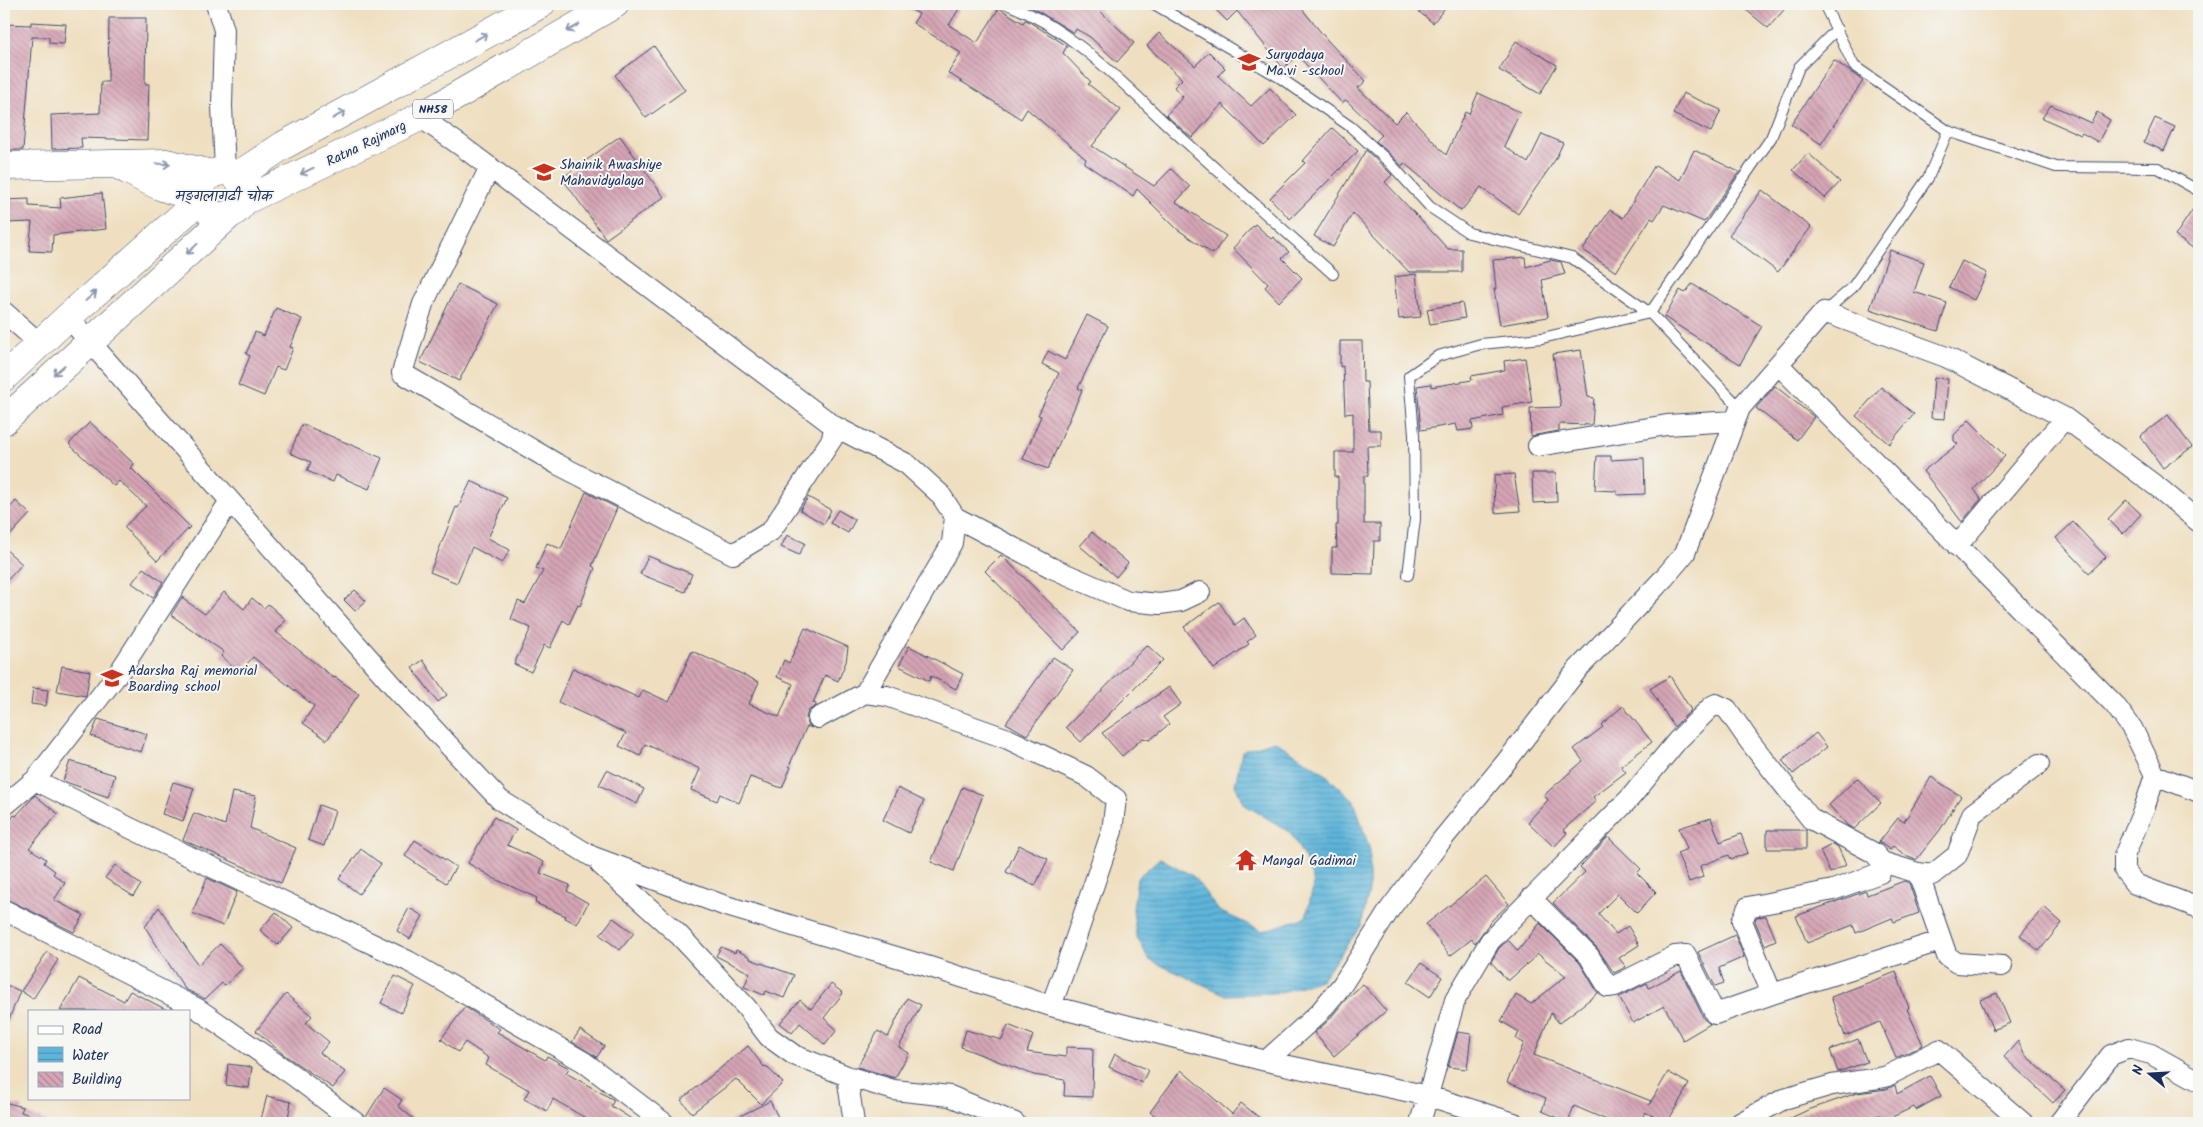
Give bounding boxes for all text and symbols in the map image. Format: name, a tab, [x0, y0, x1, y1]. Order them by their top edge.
one-way arrow	[567, 24, 581, 34]
one-way arrow	[473, 32, 488, 41]
place label: Suryodaya Ma.vi -school	[1266, 44, 1345, 82]
school or university icon: Suryodaya Ma.vi -school	[1236, 49, 1262, 75]
road number: NH58	[413, 100, 453, 118]
one-way arrow	[331, 110, 346, 120]
street label: Ratna Rajmarg	[322, 115, 410, 173]
place label: Shainik Awashiye Mahavidyalaya	[560, 154, 663, 192]
one-way arrow	[155, 159, 171, 168]
school or university icon: Shainik Awashiye Mahavidyalaya	[531, 159, 557, 185]
one-way arrow	[300, 167, 315, 176]
district label: मङ्गलागढी चोक	[175, 185, 275, 209]
one-way arrow	[185, 243, 198, 255]
one-way arrow	[84, 290, 97, 302]
one-way arrow	[52, 365, 65, 376]
place label: Adarsha Raj memorial Boarding school	[128, 660, 258, 698]
school or university icon: Adarsha Raj memorial Boarding school	[99, 665, 125, 691]
temple icon: Mangal Gadimai	[1233, 847, 1259, 873]
place label: Mangal Gadimai	[1262, 850, 1356, 872]
legend	[28, 1010, 190, 1100]
text: Road	[72, 1018, 103, 1042]
text: Water	[72, 1044, 109, 1068]
north arrow	[2126, 1050, 2176, 1100]
text: N	[2127, 1063, 2150, 1078]
text: Building	[72, 1068, 122, 1092]

